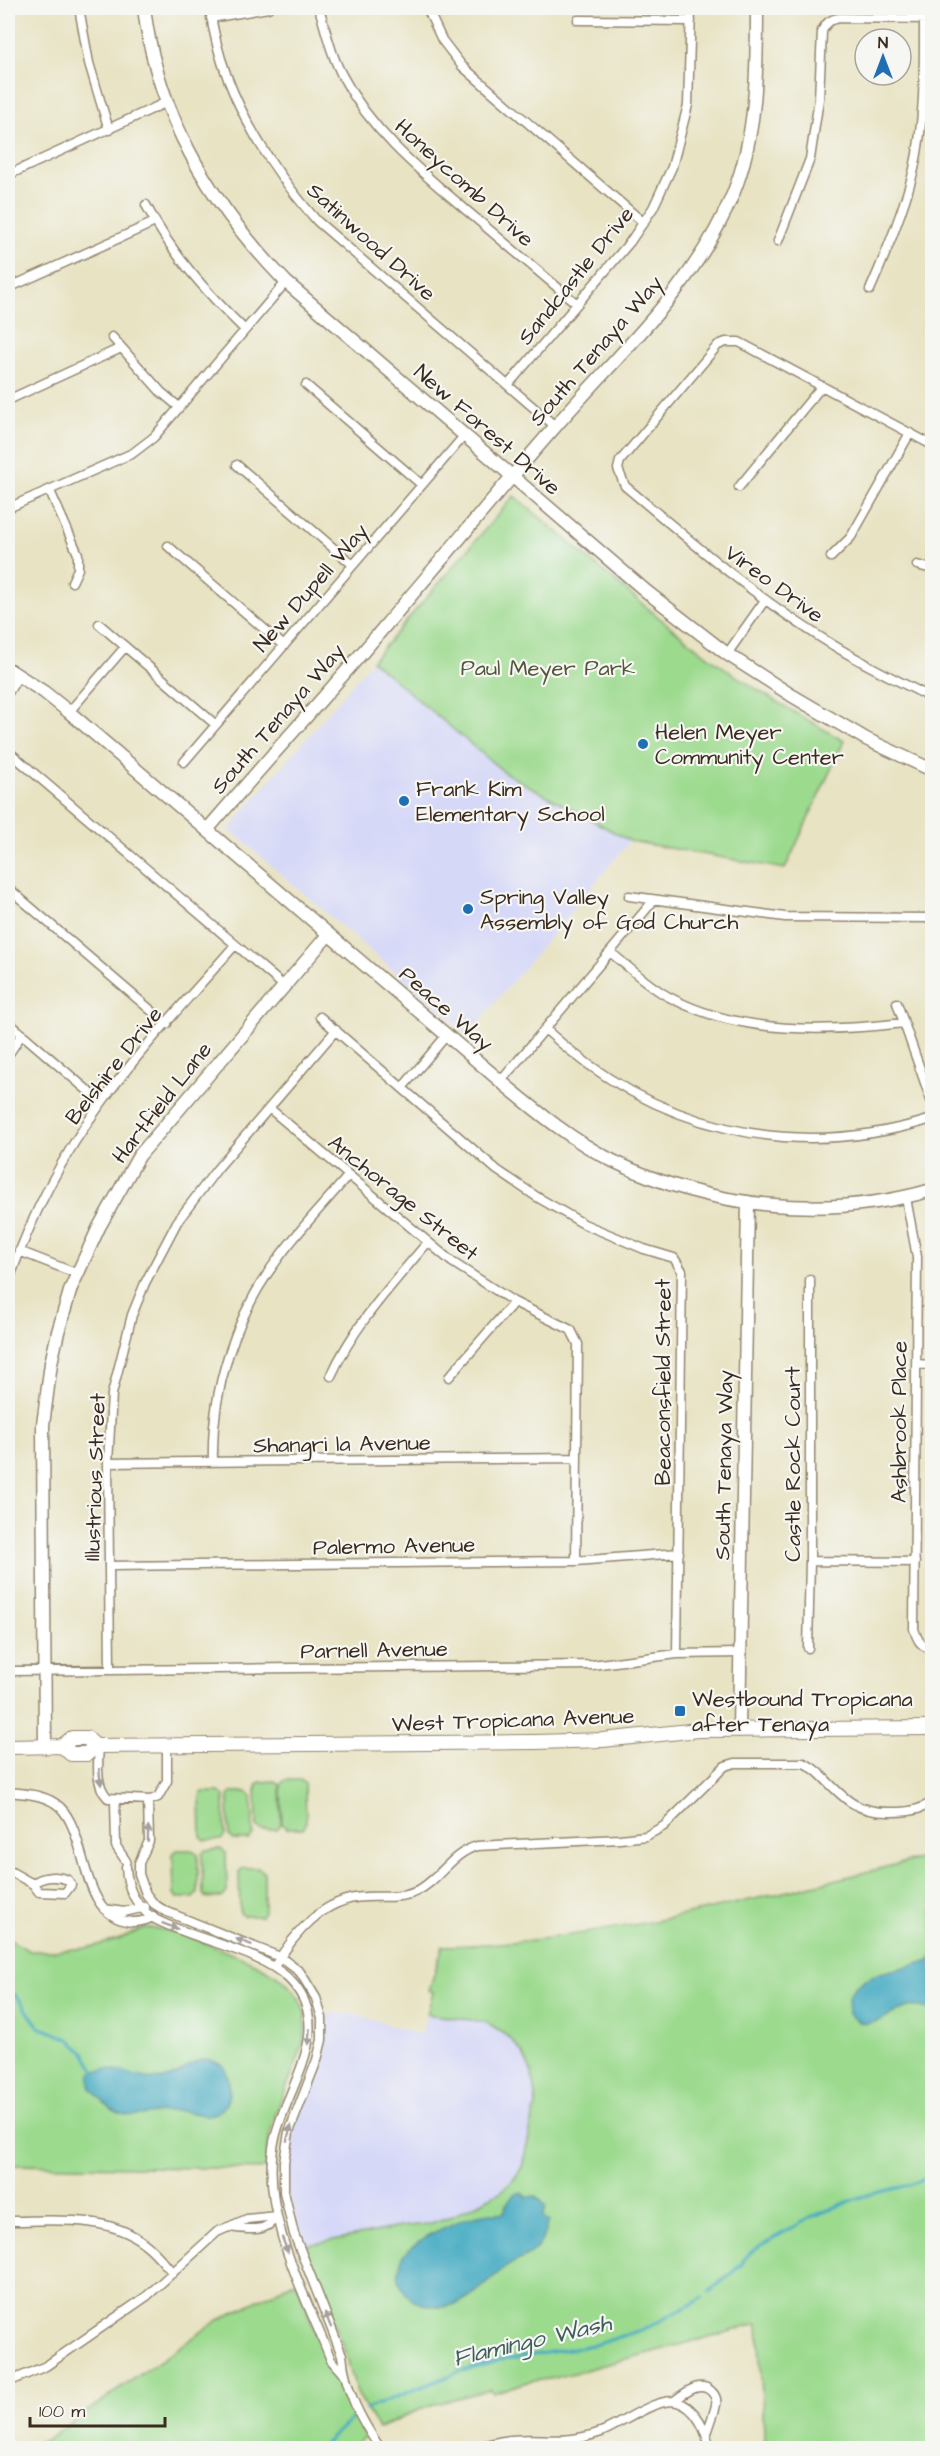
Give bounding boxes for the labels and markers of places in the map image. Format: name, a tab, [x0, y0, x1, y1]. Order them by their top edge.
place label: Helen Meyer Community Center	[655, 717, 844, 774]
marker: Helen Meyer Community Center	[636, 737, 650, 751]
place label: Frank Kim Elementary School	[416, 774, 605, 831]
marker: Frank Kim Elementary School	[397, 794, 411, 808]
place label: Spring Valley Assembly of God Church	[480, 882, 739, 939]
marker: Spring Valley Assembly of God Church	[461, 902, 475, 916]
place label: Westbound Tropicana after Tenaya	[692, 1684, 913, 1741]
marker: Westbound Tropicana after Tenaya	[673, 1704, 687, 1718]

